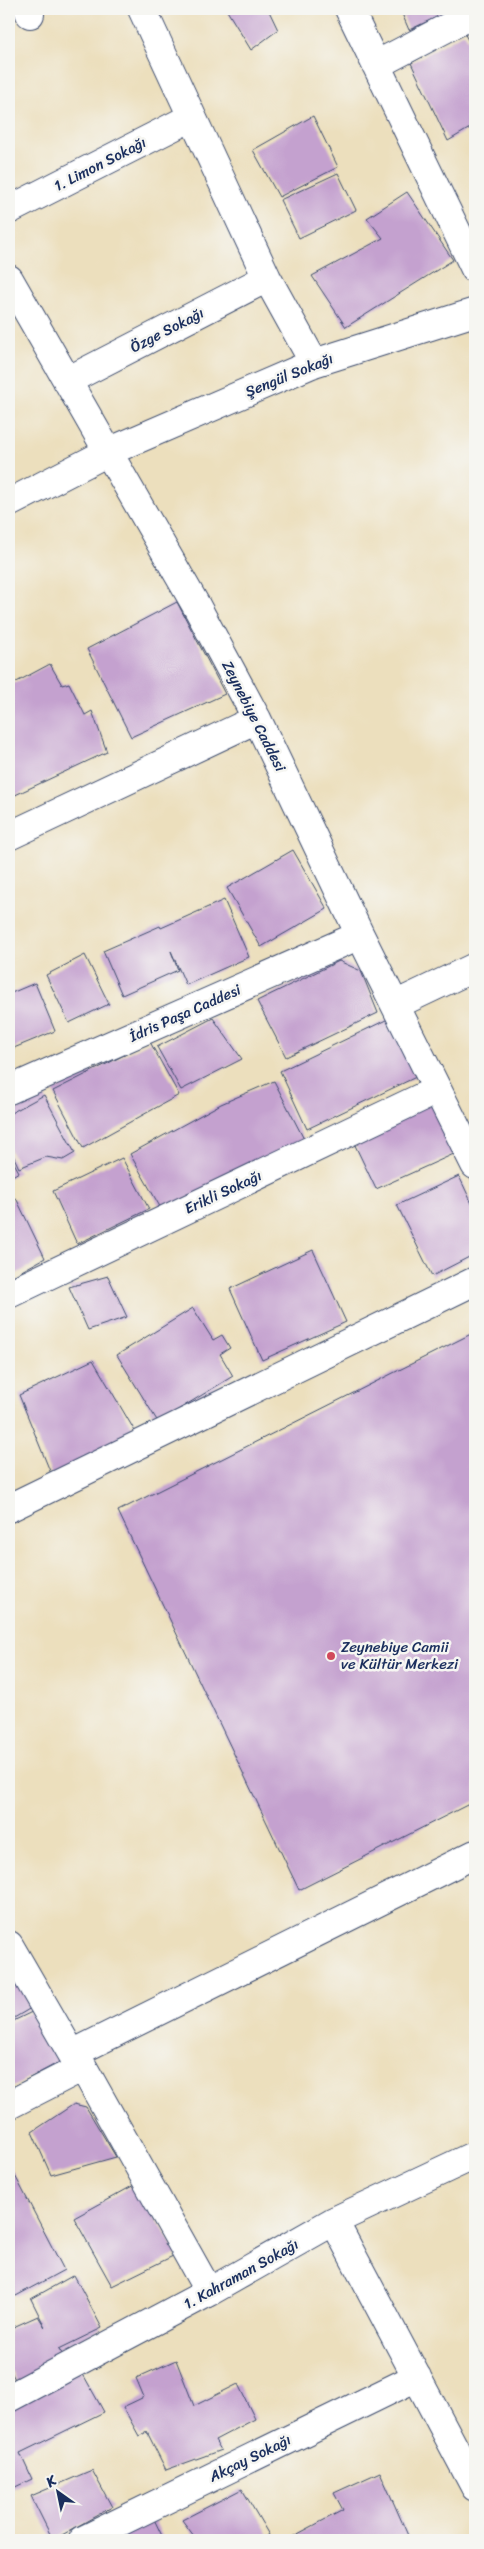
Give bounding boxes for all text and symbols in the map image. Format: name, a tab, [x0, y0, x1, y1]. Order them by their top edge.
street label: 1. Limon Sokağı	[49, 129, 151, 199]
street label: Özge Sokağı	[125, 300, 209, 360]
street label: Şengül Sokağı	[241, 345, 337, 405]
street label: Zeynebiye Caddesi	[215, 656, 294, 777]
street label: İdris Paşa Caddesi	[124, 976, 246, 1050]
street label: Erikli Sokağı	[180, 1163, 266, 1221]
place label: Zeynebiye Camii ve Kültür Merkezi	[341, 1634, 459, 1677]
marker: Zeynebiye Camii ve Kültür Merkezi	[325, 1650, 337, 1662]
street label: 1. Kahraman Sokağı	[179, 2232, 303, 2316]
street label: Akçay Sokağı	[204, 2427, 296, 2490]
north arrow	[32, 2466, 82, 2516]
text: K	[40, 2468, 63, 2495]

